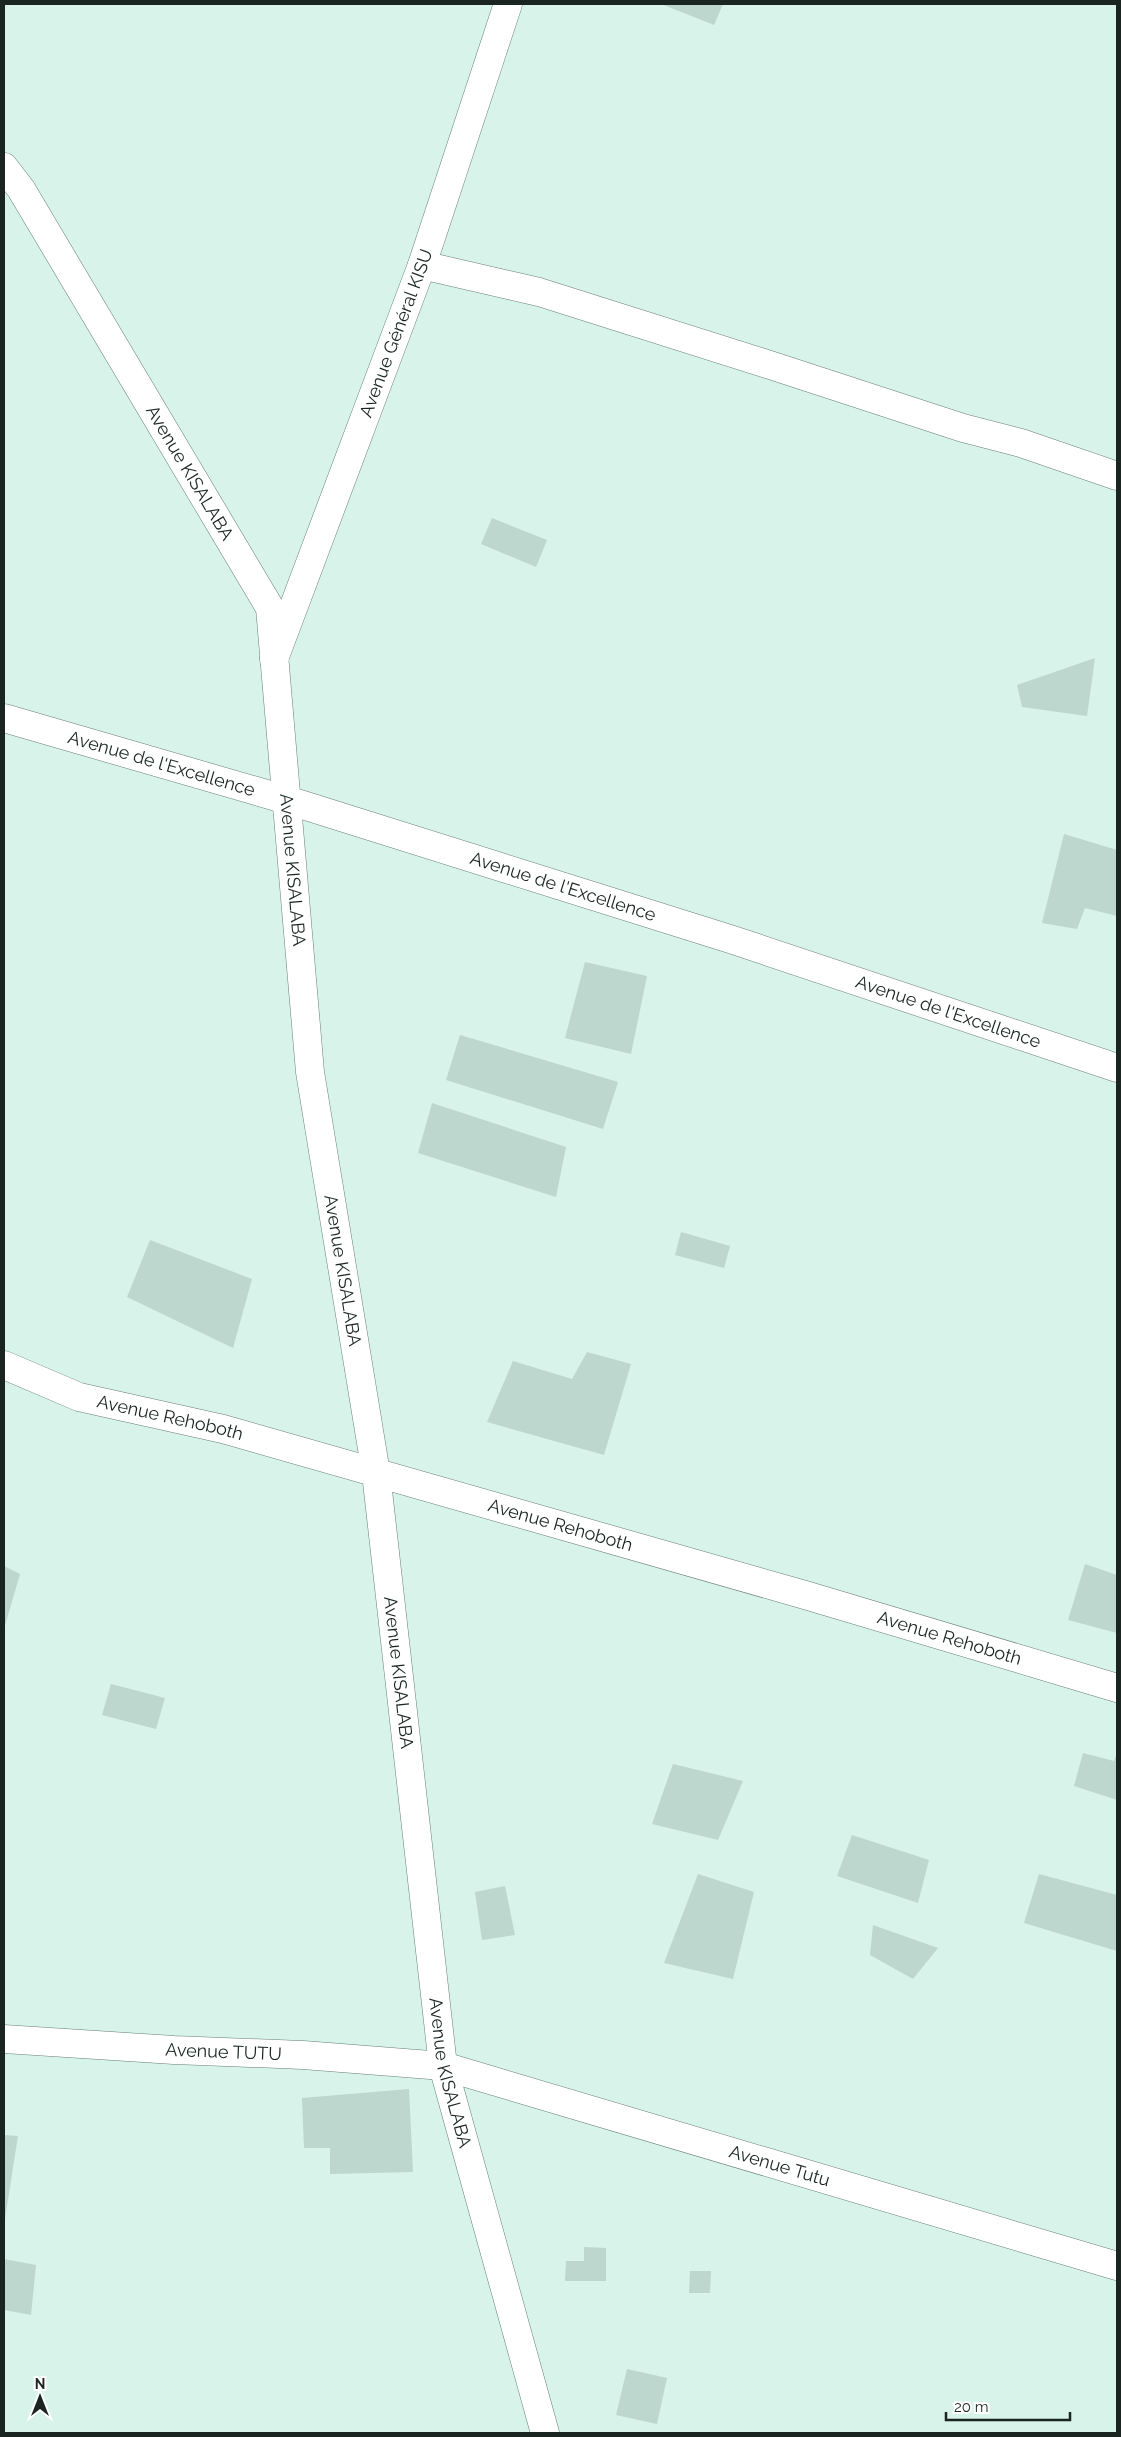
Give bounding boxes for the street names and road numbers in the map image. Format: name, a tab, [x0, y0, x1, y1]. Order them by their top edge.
street label: Avenue Général KISU	[355, 246, 437, 420]
street label: Avenue KISALABA	[142, 401, 238, 544]
street label: Avenue de l'Excellence	[66, 726, 258, 800]
street label: Avenue KISALABA	[276, 793, 310, 947]
street label: Avenue de l'Excellence	[468, 847, 659, 925]
street label: Avenue de l'Excellence	[853, 971, 1044, 1052]
street label: Avenue KISALABA	[320, 1193, 366, 1348]
street label: Avenue Rehoboth	[95, 1390, 246, 1444]
street label: Avenue Rehoboth	[486, 1494, 635, 1555]
street label: Avenue KISALABA	[380, 1595, 418, 1750]
street label: Avenue Rehoboth	[875, 1606, 1024, 1669]
street label: Avenue KISALABA	[425, 1996, 476, 2150]
street label: Avenue TUTU	[165, 2038, 282, 2064]
street label: Avenue Tutu	[727, 2141, 833, 2190]

